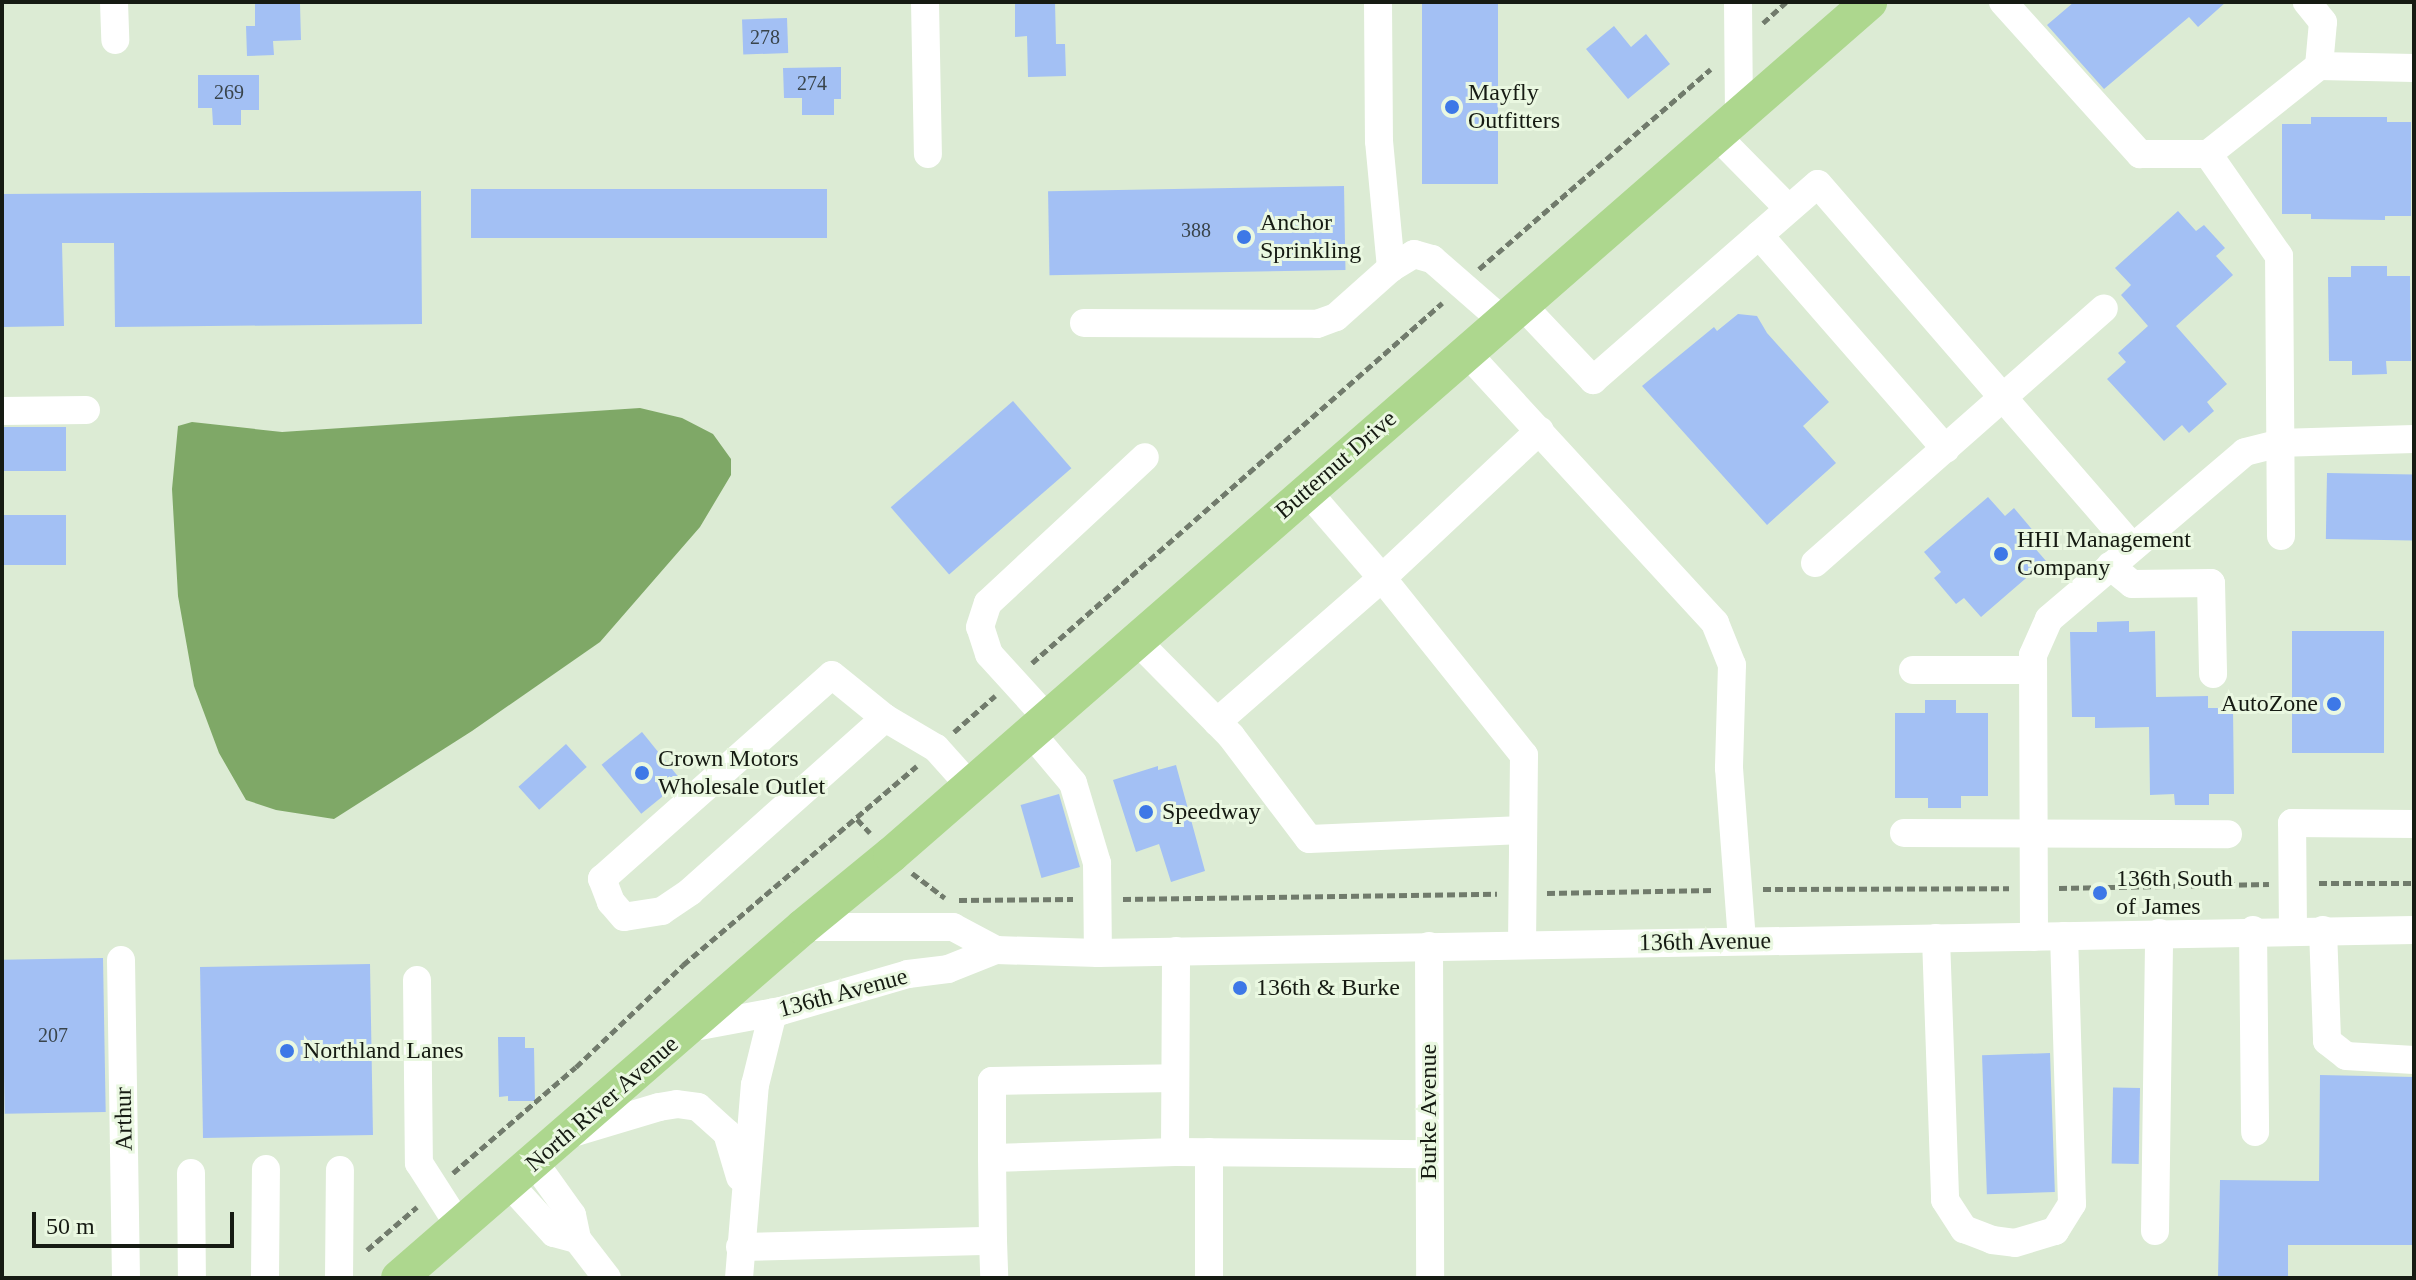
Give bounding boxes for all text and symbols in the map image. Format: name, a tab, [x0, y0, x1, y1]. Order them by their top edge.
house number: 278	[750, 25, 780, 49]
house number: 274	[797, 71, 827, 95]
place label: Mayfly Outfitters	[1468, 79, 1560, 135]
house number: 269	[214, 80, 244, 104]
marker: Mayfly Outfitters	[1443, 98, 1461, 116]
place label: Anchor Sprinkling	[1260, 209, 1361, 265]
house number: 388	[1181, 218, 1211, 242]
marker: Anchor Sprinkling	[1235, 228, 1253, 246]
street label: Butternut Drive	[1269, 405, 1403, 525]
place label: HHI Management Company	[2017, 526, 2191, 582]
marker: HHI Management Company	[1992, 545, 2010, 563]
place label: AutoZone	[2221, 690, 2318, 718]
marker: AutoZone	[2325, 695, 2343, 713]
place label: Crown Motors Wholesale Outlet	[658, 745, 825, 801]
marker: Crown Motors Wholesale Outlet	[633, 764, 651, 782]
place label: Speedway	[1162, 798, 1261, 826]
marker: Speedway	[1137, 803, 1155, 821]
place label: 136th South of James	[2116, 865, 2233, 921]
marker: 136th South of James	[2091, 884, 2109, 902]
street label: 136th Avenue	[1638, 926, 1772, 958]
street label: 136th Avenue	[775, 962, 911, 1024]
place label: 136th & Burke	[1256, 974, 1400, 1002]
marker: 136th & Burke	[1231, 979, 1249, 997]
house number: 207	[38, 1023, 68, 1047]
street label: North River Avenue	[519, 1029, 685, 1179]
place label: Northland Lanes	[303, 1037, 464, 1065]
marker: Northland Lanes	[278, 1042, 296, 1060]
street label: Burke Avenue	[1415, 1043, 1443, 1181]
street label: Arthur	[109, 1087, 139, 1151]
scale bar	[36, 1196, 238, 1246]
text: 50 m	[46, 1213, 95, 1239]

